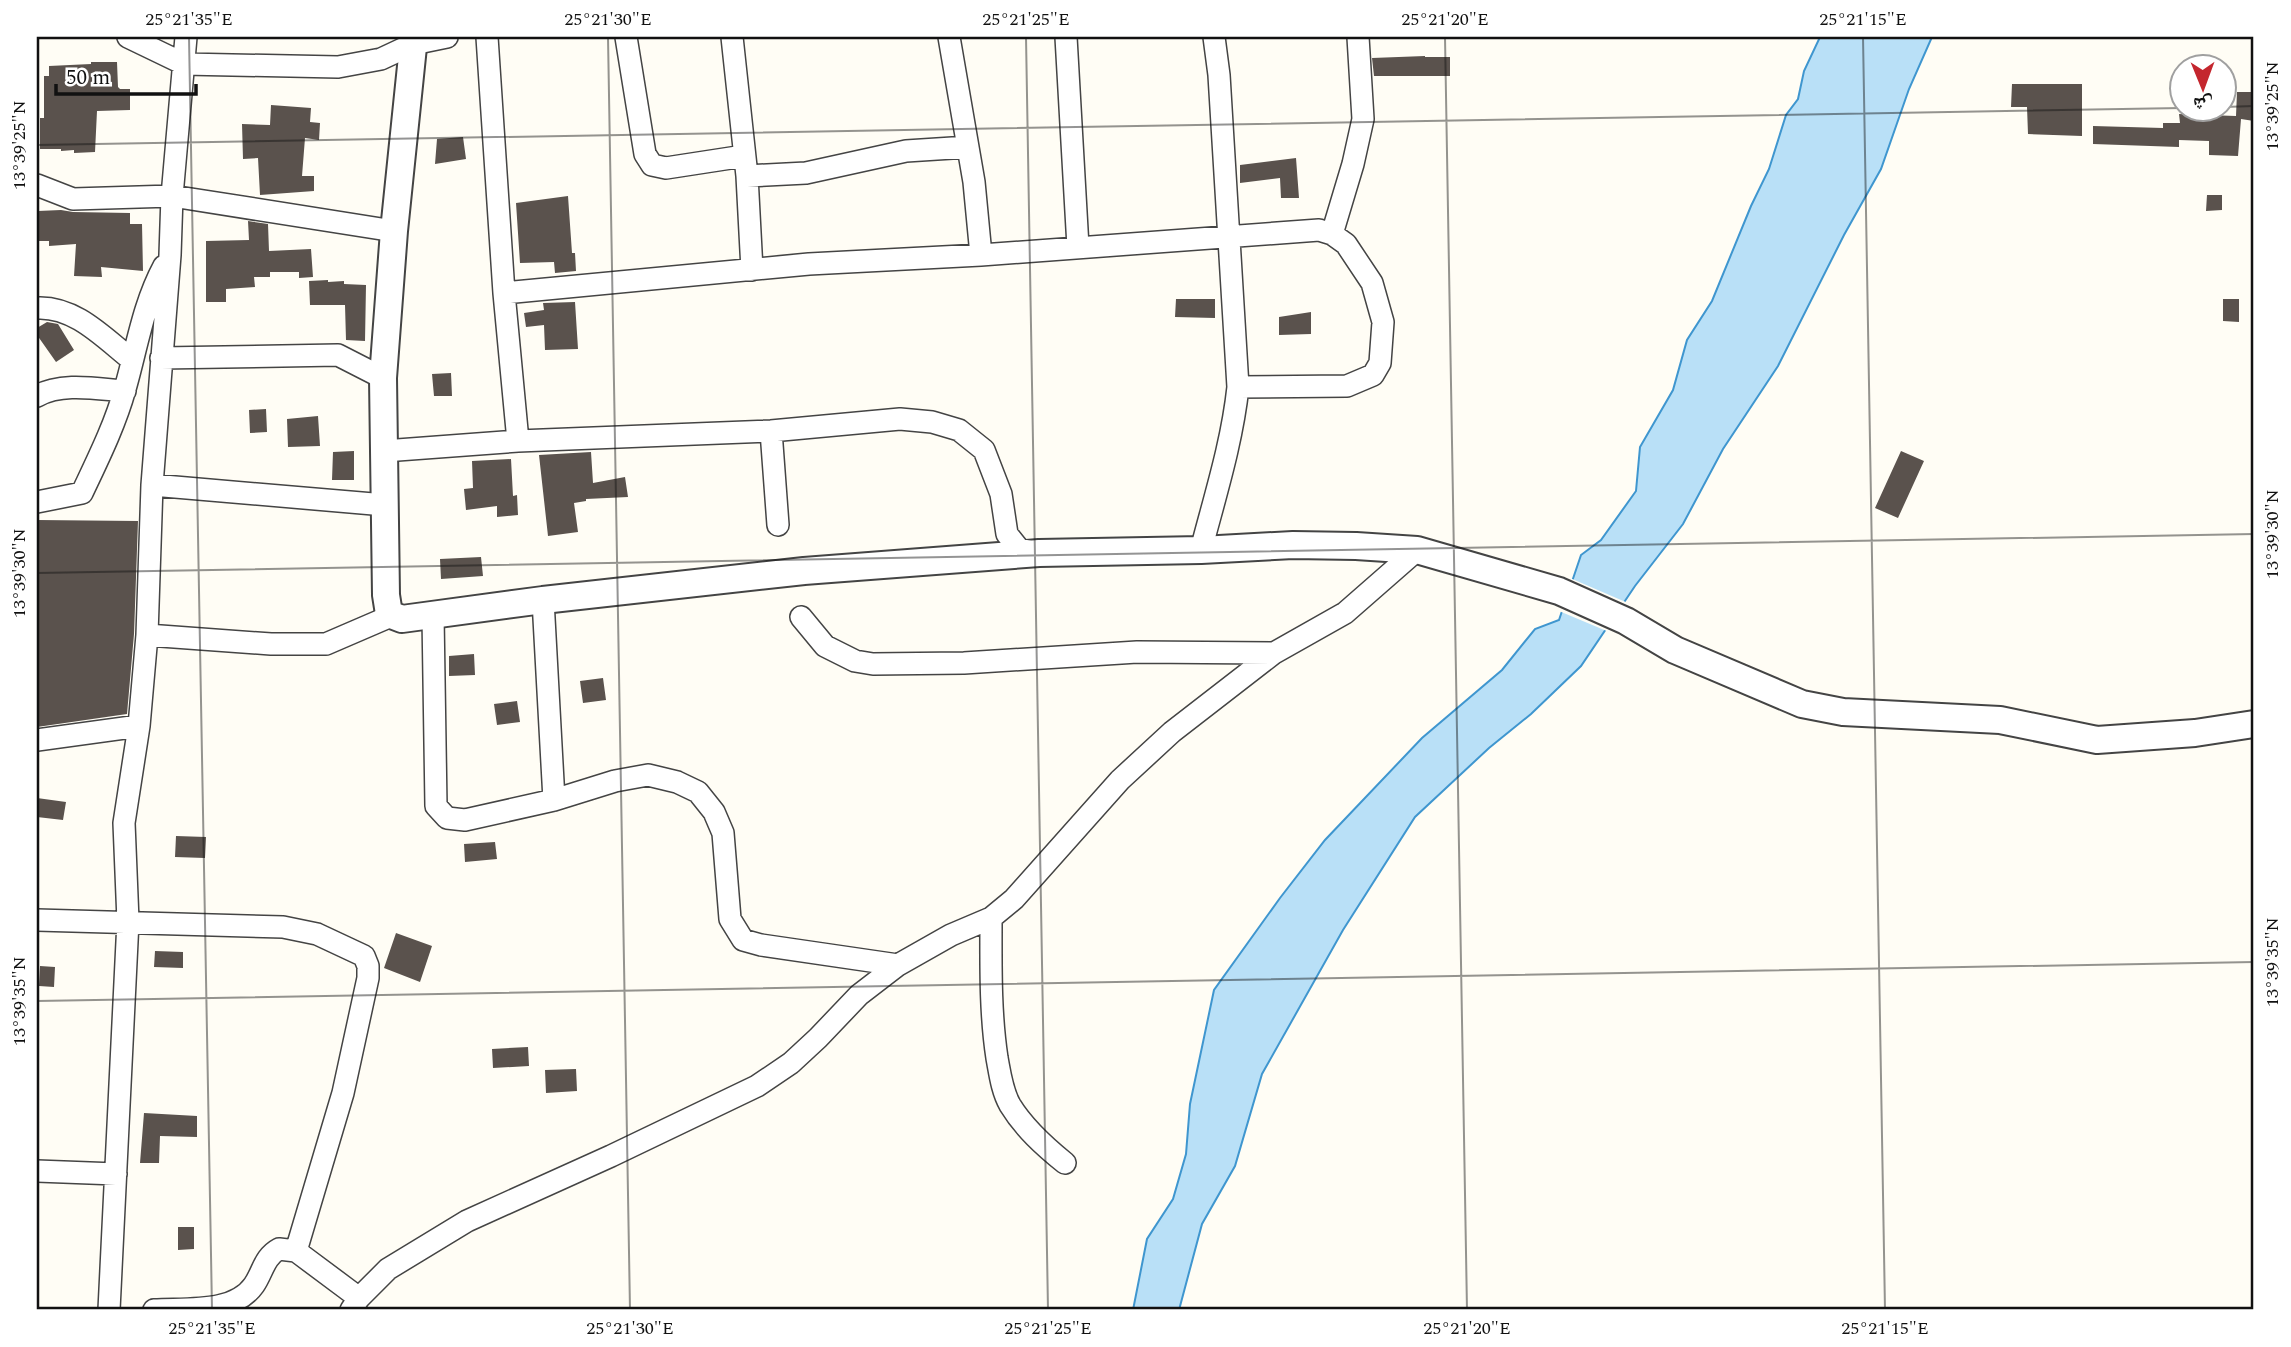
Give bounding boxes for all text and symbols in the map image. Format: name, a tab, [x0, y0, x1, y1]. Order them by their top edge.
text: 25°21'35"E	[145, 6, 233, 33]
text: 25°21'30"E	[564, 6, 652, 33]
text: 25°21'25"E	[982, 6, 1070, 33]
text: 25°21'20"E	[1401, 6, 1489, 33]
text: 25°21'15"E	[1819, 6, 1907, 33]
scale bar	[56, 52, 196, 96]
north arrow	[2168, 52, 2238, 122]
text: 13°39'25"N	[2259, 61, 2286, 151]
text: 50 m	[66, 62, 110, 94]
text: ش	[2193, 89, 2214, 118]
text: 13°39'25"N	[6, 100, 33, 190]
text: 13°39'30"N	[2259, 489, 2286, 579]
text: 13°39'30"N	[6, 528, 33, 618]
text: 13°39'35"N	[2259, 917, 2286, 1007]
text: 13°39'35"N	[6, 956, 33, 1046]
text: 25°21'35"E	[168, 1315, 256, 1342]
text: 25°21'30"E	[586, 1315, 674, 1342]
text: 25°21'25"E	[1004, 1315, 1092, 1342]
text: 25°21'20"E	[1423, 1315, 1511, 1342]
text: 25°21'15"E	[1841, 1315, 1929, 1342]

